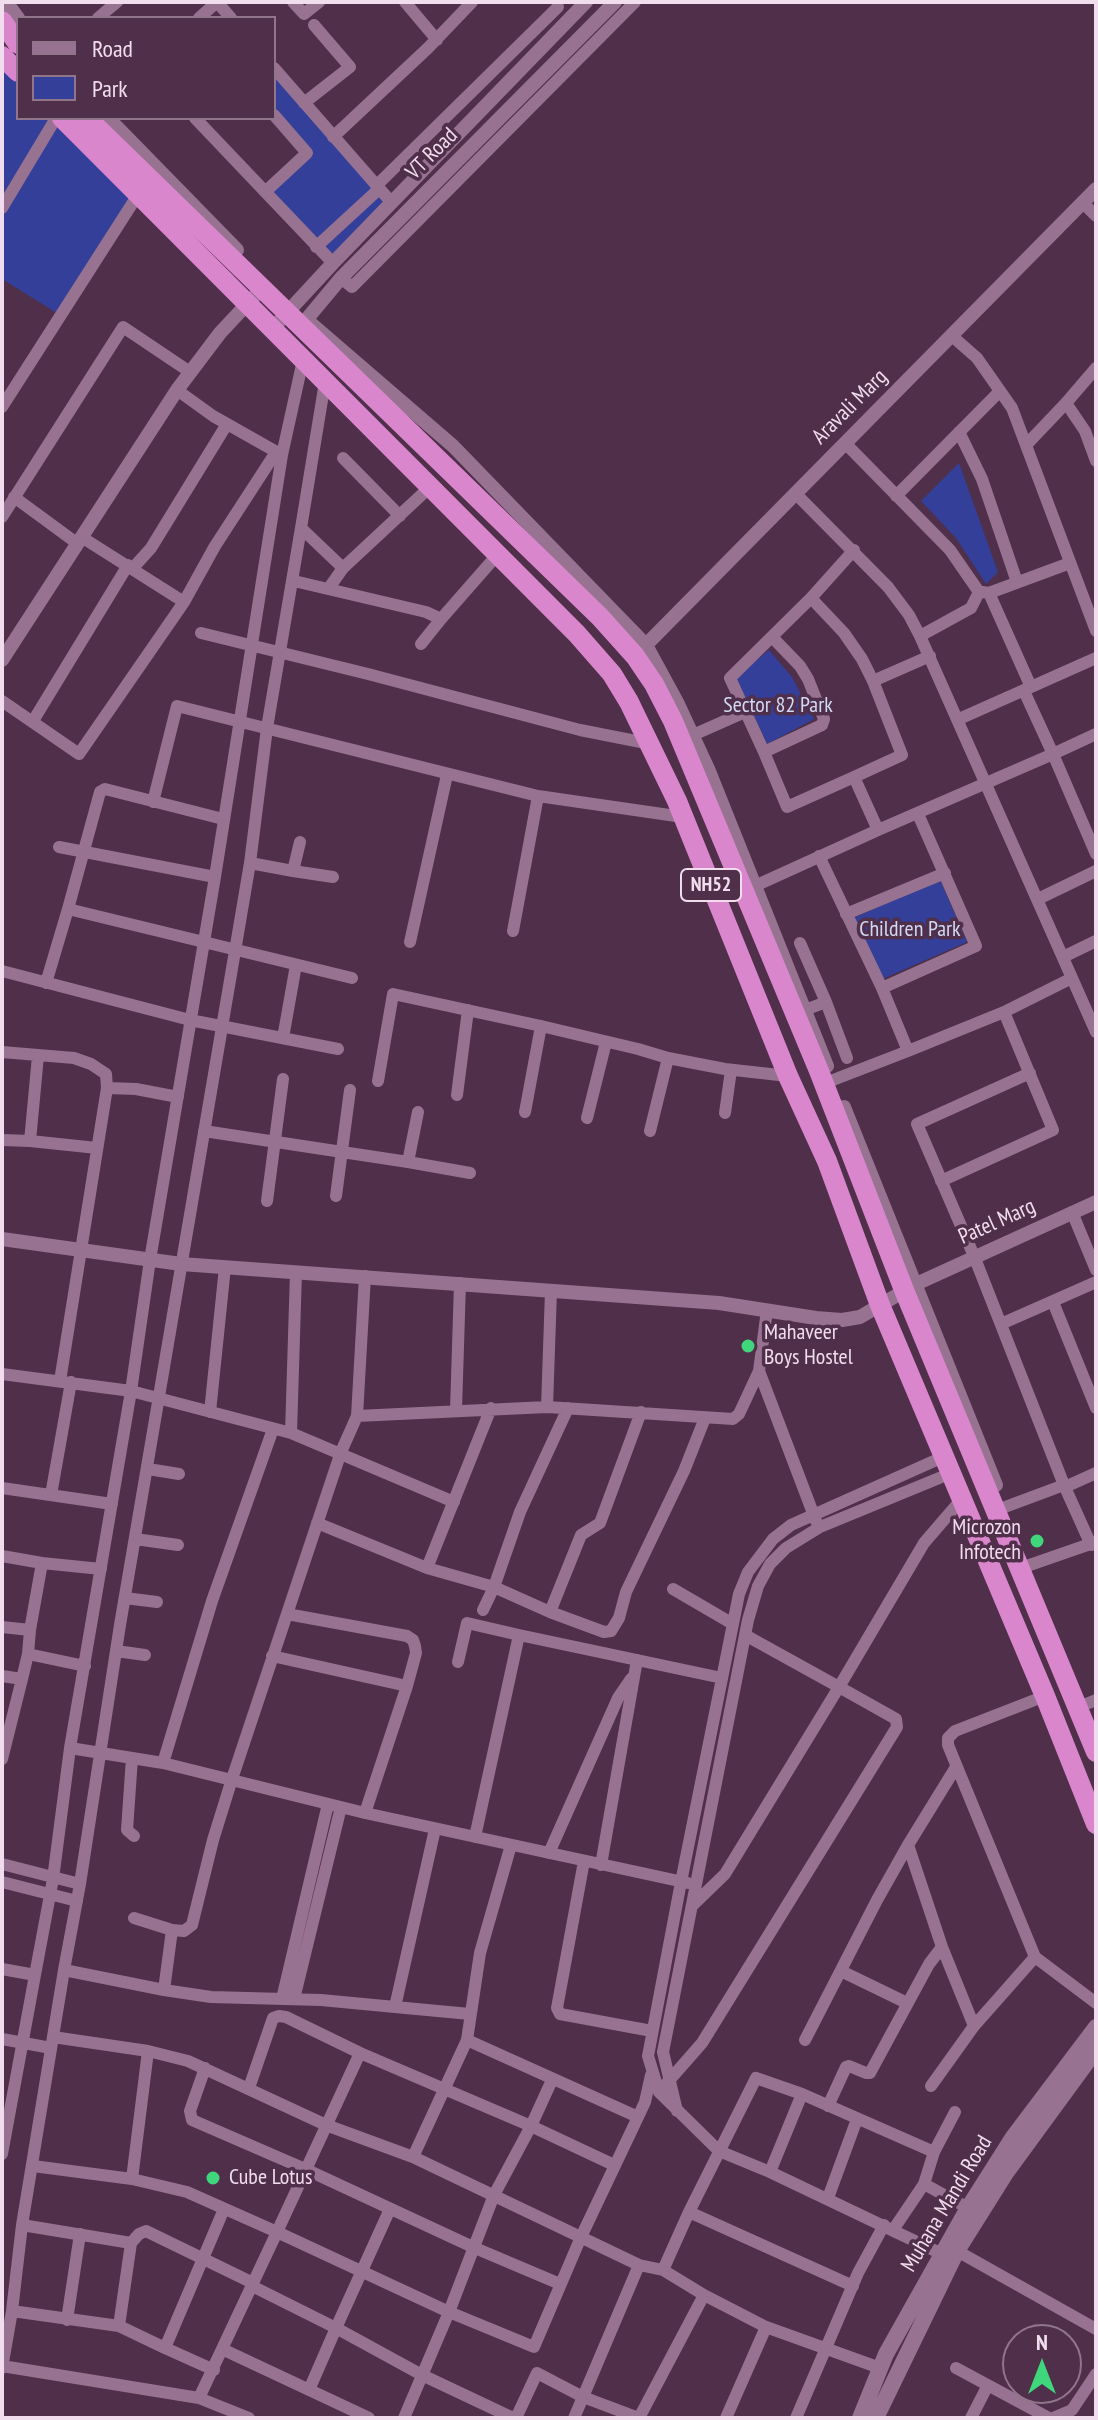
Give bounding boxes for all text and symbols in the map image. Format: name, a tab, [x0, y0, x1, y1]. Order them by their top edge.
legend	[16, 16, 276, 120]
text: Road	[92, 33, 133, 64]
text: Park	[92, 73, 128, 104]
street label: VT Road	[401, 123, 463, 185]
street label: Aravali Marg	[807, 364, 893, 450]
park label: Sector 82 Park	[723, 693, 833, 719]
road number: NH52	[681, 869, 741, 901]
park label: Children Park	[859, 917, 961, 943]
street label: Patel Marg	[955, 1193, 1039, 1251]
place label: Mahaveer Boys Hostel	[764, 1320, 853, 1372]
marker: Mahaveer Boys Hostel	[739, 1337, 757, 1355]
place label: Microzon Infotech	[952, 1515, 1021, 1566]
marker: Microzon Infotech	[1028, 1532, 1046, 1550]
street label: Muhana Mandi Road	[896, 2131, 998, 2277]
place label: Cube Lotus	[229, 2165, 312, 2191]
marker: Cube Lotus	[204, 2169, 222, 2187]
north arrow	[1002, 2324, 1082, 2404]
text: N	[1036, 2328, 1048, 2356]

